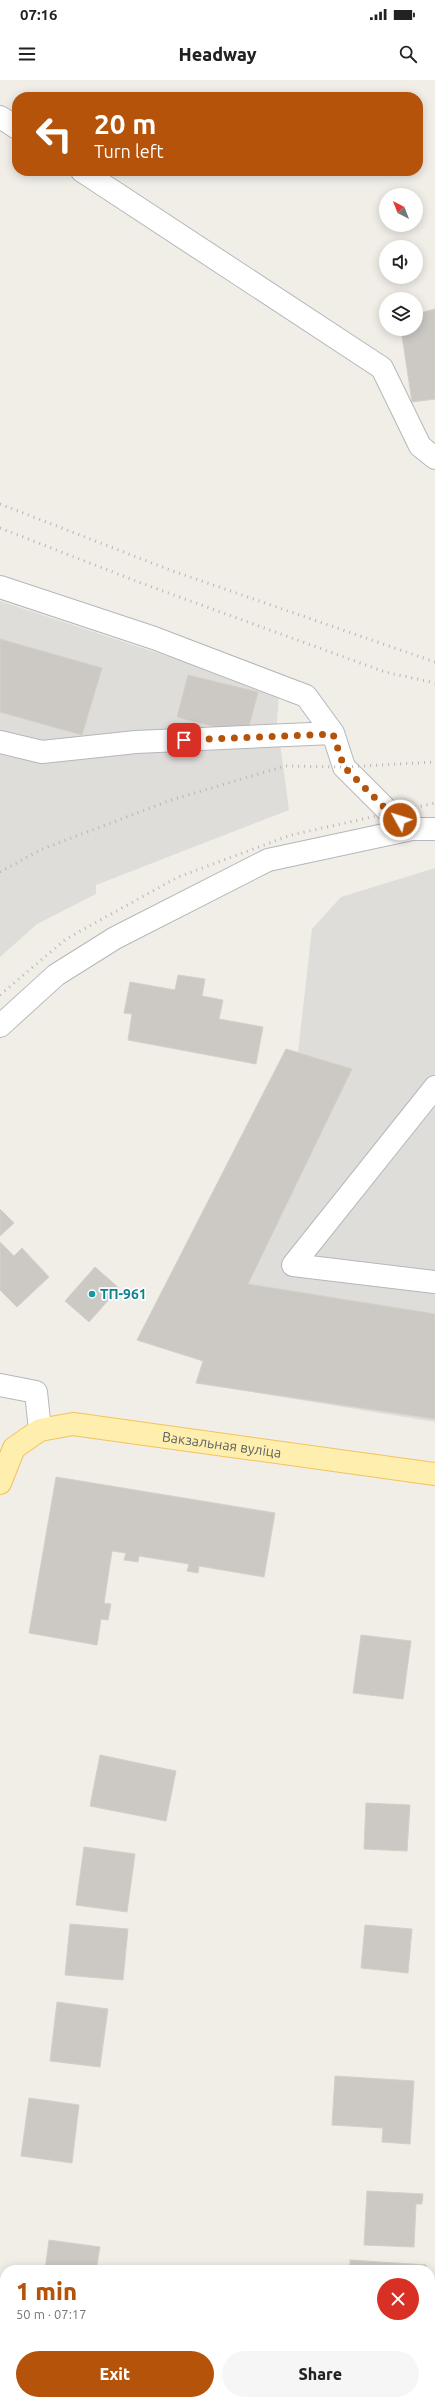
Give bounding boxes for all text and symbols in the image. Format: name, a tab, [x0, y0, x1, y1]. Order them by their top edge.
text: 07:16	[20, 6, 58, 23]
icon: menu	[16, 43, 38, 65]
icon: search	[397, 43, 419, 65]
text: Headway	[178, 44, 257, 64]
icon: left	[28, 108, 80, 160]
text: 20 m	[94, 108, 156, 139]
text: Turn left	[94, 141, 164, 161]
north arrow	[379, 188, 423, 232]
map controls	[379, 188, 423, 336]
button: sound	[379, 240, 423, 284]
button: layers	[379, 292, 423, 336]
pin	[167, 723, 201, 757]
icon: arrive	[173, 729, 195, 751]
position arrow	[379, 799, 421, 841]
place label: ТП-961	[100, 1286, 147, 1302]
marker: ТП-961	[87, 1289, 97, 1299]
street label: Вакзальная вуліца	[161, 1428, 282, 1461]
text: 1 min	[16, 2278, 77, 2305]
button: close	[377, 2278, 419, 2320]
text: 50 m · 07:17	[16, 2307, 87, 2321]
button: Exit	[16, 2351, 214, 2397]
button: Share	[222, 2351, 419, 2397]

